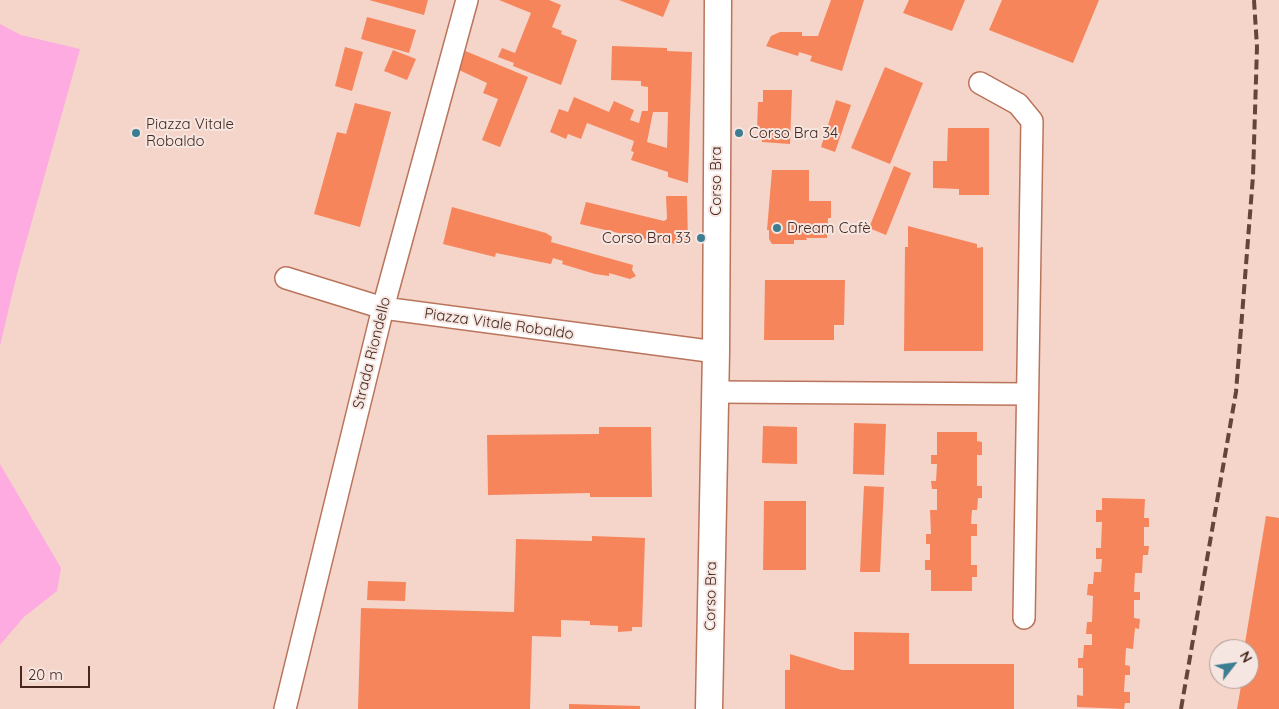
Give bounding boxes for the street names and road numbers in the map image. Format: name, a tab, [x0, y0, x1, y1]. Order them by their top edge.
street label: Corso Bra	[707, 146, 725, 216]
street label: Strada Riondello	[349, 295, 395, 411]
street label: Piazza Vitale Robaldo	[423, 305, 575, 343]
street label: Corso Bra	[701, 561, 721, 631]

